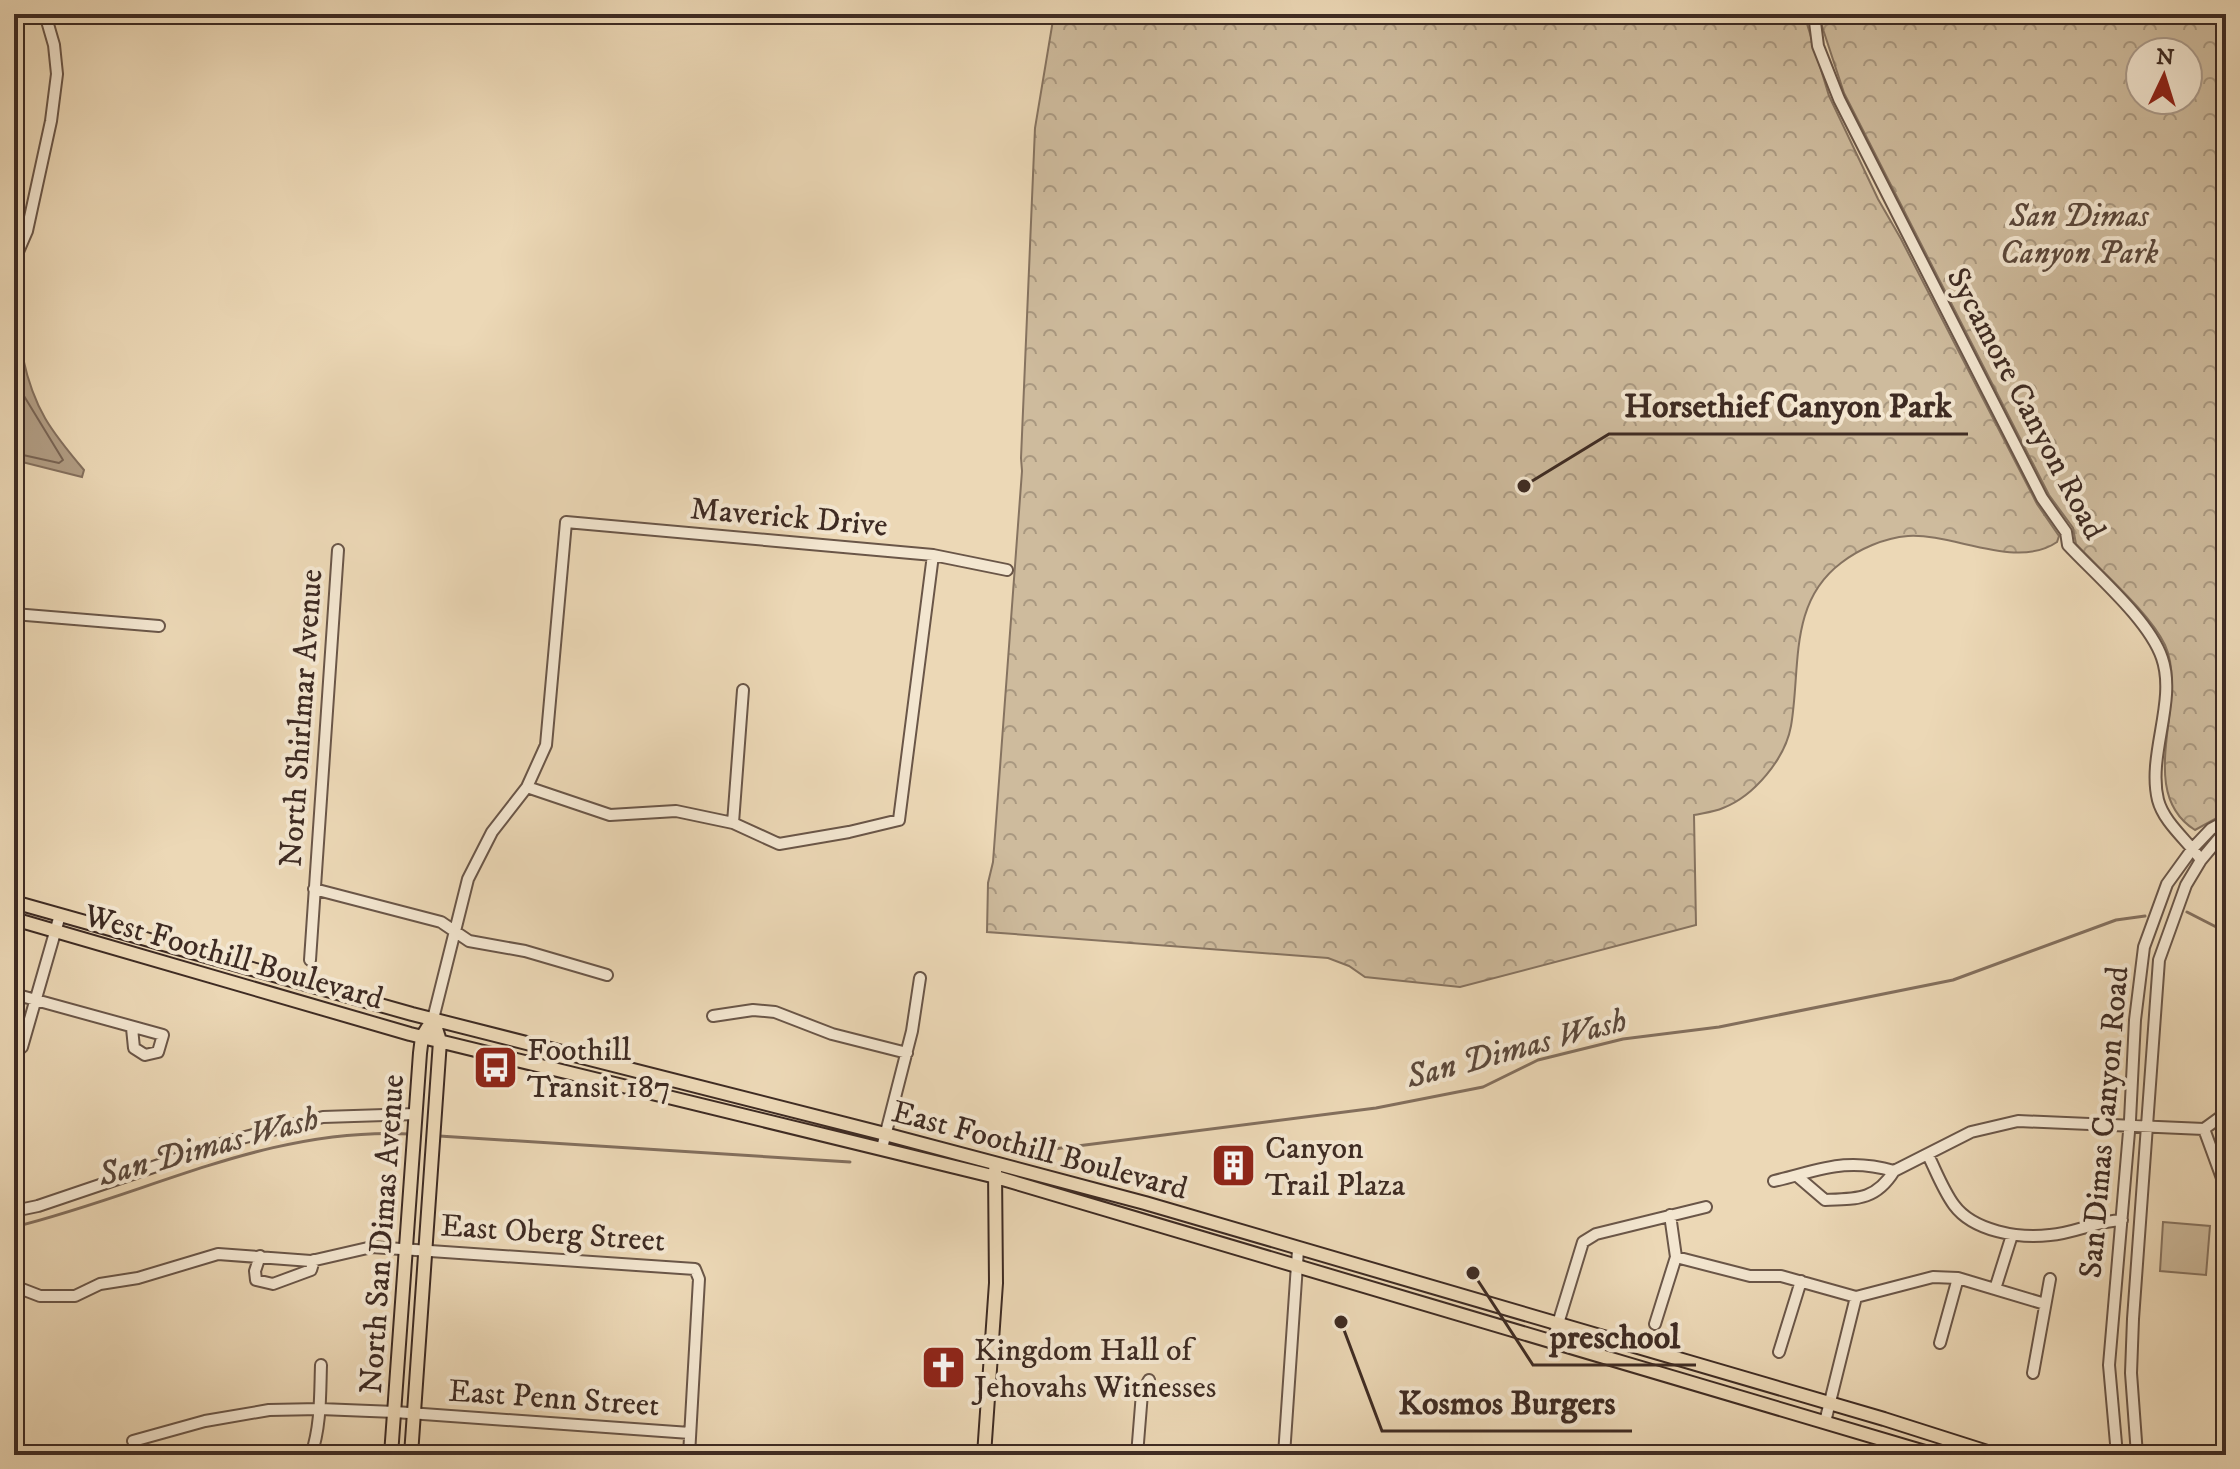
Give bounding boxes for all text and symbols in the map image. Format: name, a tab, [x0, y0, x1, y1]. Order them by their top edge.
north arrow	[2124, 36, 2204, 116]
text: N	[2155, 43, 2175, 72]
park label: San Dimas Canyon Park	[2000, 197, 2159, 274]
street label: Sycamore Canyon Road	[1937, 261, 2114, 547]
callout: Horsethief Canyon Park	[1609, 376, 1968, 434]
text: Horsethief Canyon Park	[1624, 386, 1953, 428]
street label: Maverick Drive	[689, 489, 889, 547]
street label: North Shirlmar Avenue	[272, 568, 332, 869]
street label: West Foothill Boulevard	[78, 896, 388, 1020]
street label: San Dimas Canyon Road	[2071, 964, 2139, 1280]
water label: San Dimas Wash	[1401, 999, 1631, 1099]
place label: Foothill Transit 187	[527, 1031, 671, 1108]
bus stop icon: Foothill Transit 187	[472, 1043, 520, 1091]
street label: North San Dimas Avenue	[352, 1073, 414, 1395]
street label: East Foothill Boulevard	[887, 1092, 1192, 1210]
water label: San Dimas Wash	[93, 1097, 323, 1197]
place label: Canyon Trail Plaza	[1265, 1129, 1406, 1206]
building icon: Canyon Trail Plaza	[1210, 1141, 1258, 1189]
street label: East Oberg Street	[439, 1206, 666, 1262]
callout: preschool	[1533, 1307, 1696, 1365]
text: preschool	[1549, 1317, 1681, 1359]
place label: Kingdom Hall of Jehovahs Witnesses	[971, 1331, 1217, 1408]
church icon: Kingdom Hall of Jehovahs Witnesses	[919, 1343, 967, 1391]
street label: East Penn Street	[447, 1372, 661, 1426]
callout: Kosmos Burgers	[1382, 1373, 1632, 1431]
text: Kosmos Burgers	[1398, 1383, 1616, 1425]

